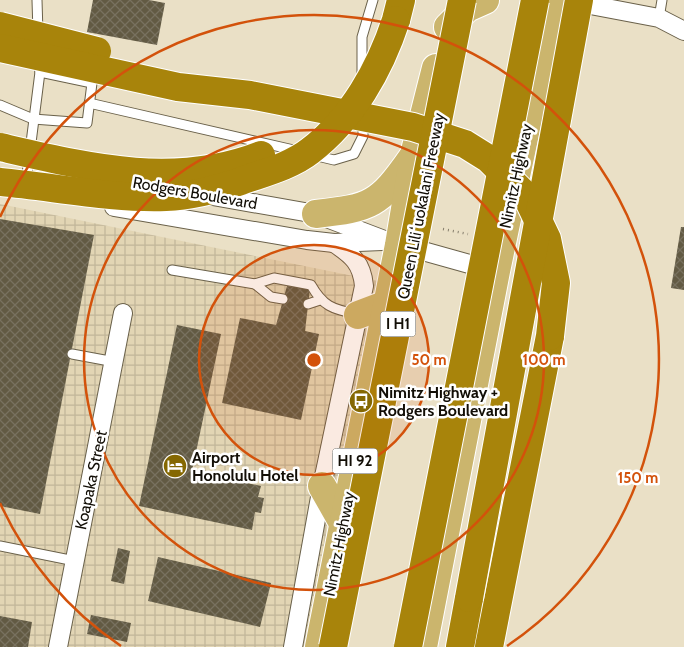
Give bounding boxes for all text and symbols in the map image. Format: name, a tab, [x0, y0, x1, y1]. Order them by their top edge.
street label: Queen Liliʻuokalani Freeway	[394, 111, 448, 301]
street label: Nimitz Highway	[496, 122, 536, 230]
street label: Rodgers Boulevard	[131, 173, 259, 213]
road number: I H1	[380, 312, 416, 336]
centre of rings	[305, 351, 323, 369]
text: 50 m	[411, 351, 447, 369]
text: 100 m	[522, 351, 566, 369]
place label: Nimitz Highway + Rodgers Boulevard	[378, 383, 508, 420]
bus stop icon: Nimitz Highway + Rodgers Boulevard	[348, 388, 374, 414]
street label: Koapaka Street	[71, 428, 111, 531]
place label: Airport Honolulu Hotel	[192, 448, 298, 485]
road number: HI 92	[332, 448, 378, 474]
hotel icon: Airport Honolulu Hotel	[162, 453, 188, 479]
text: 150 m	[618, 469, 658, 487]
street label: Nimitz Highway	[320, 490, 358, 598]

